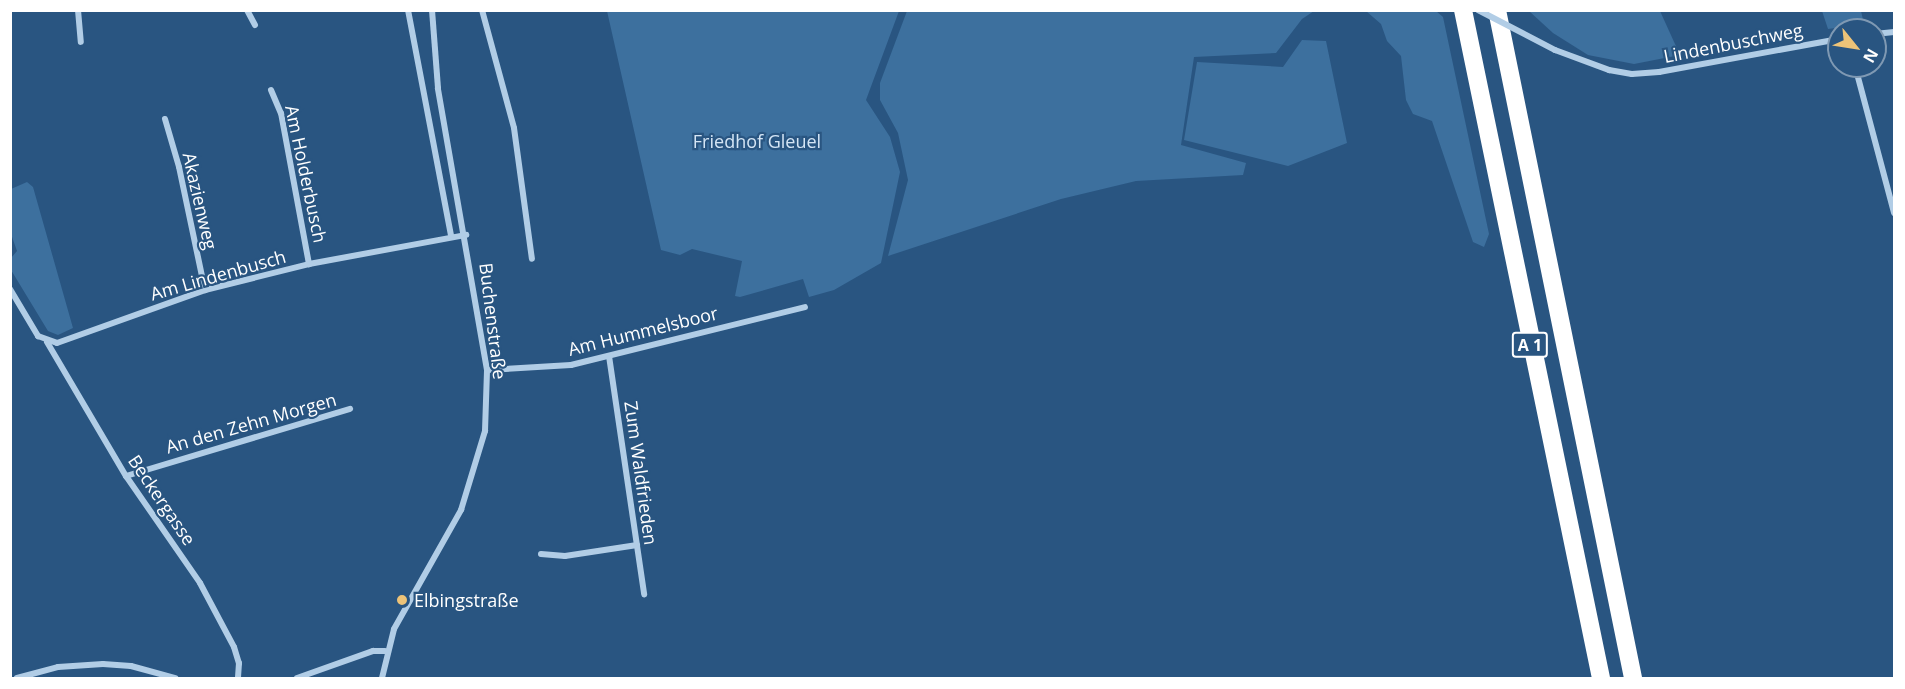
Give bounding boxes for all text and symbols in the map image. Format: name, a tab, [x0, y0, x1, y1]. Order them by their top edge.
north arrow	[1827, 18, 1887, 78]
street label: Lindenbuschweg	[1662, 19, 1804, 67]
text: N	[1858, 45, 1884, 67]
street label: Am Holderbusch	[281, 103, 331, 245]
park label: Friedhof Gleuel	[693, 130, 821, 152]
street label: Akazienweg	[178, 150, 222, 252]
street label: Am Lindenbusch	[148, 245, 288, 305]
street label: Buchenstraße	[475, 262, 511, 380]
street label: Am Hummelsboor	[566, 302, 720, 360]
road number: A 1	[1510, 332, 1550, 358]
street label: An den Zehn Morgen	[163, 388, 339, 458]
street label: Zum Waldfrieden	[620, 400, 662, 546]
street label: Beckergasse	[124, 451, 200, 549]
place label: Elbingstraße	[414, 589, 519, 611]
marker: Elbingstraße	[395, 593, 409, 607]

